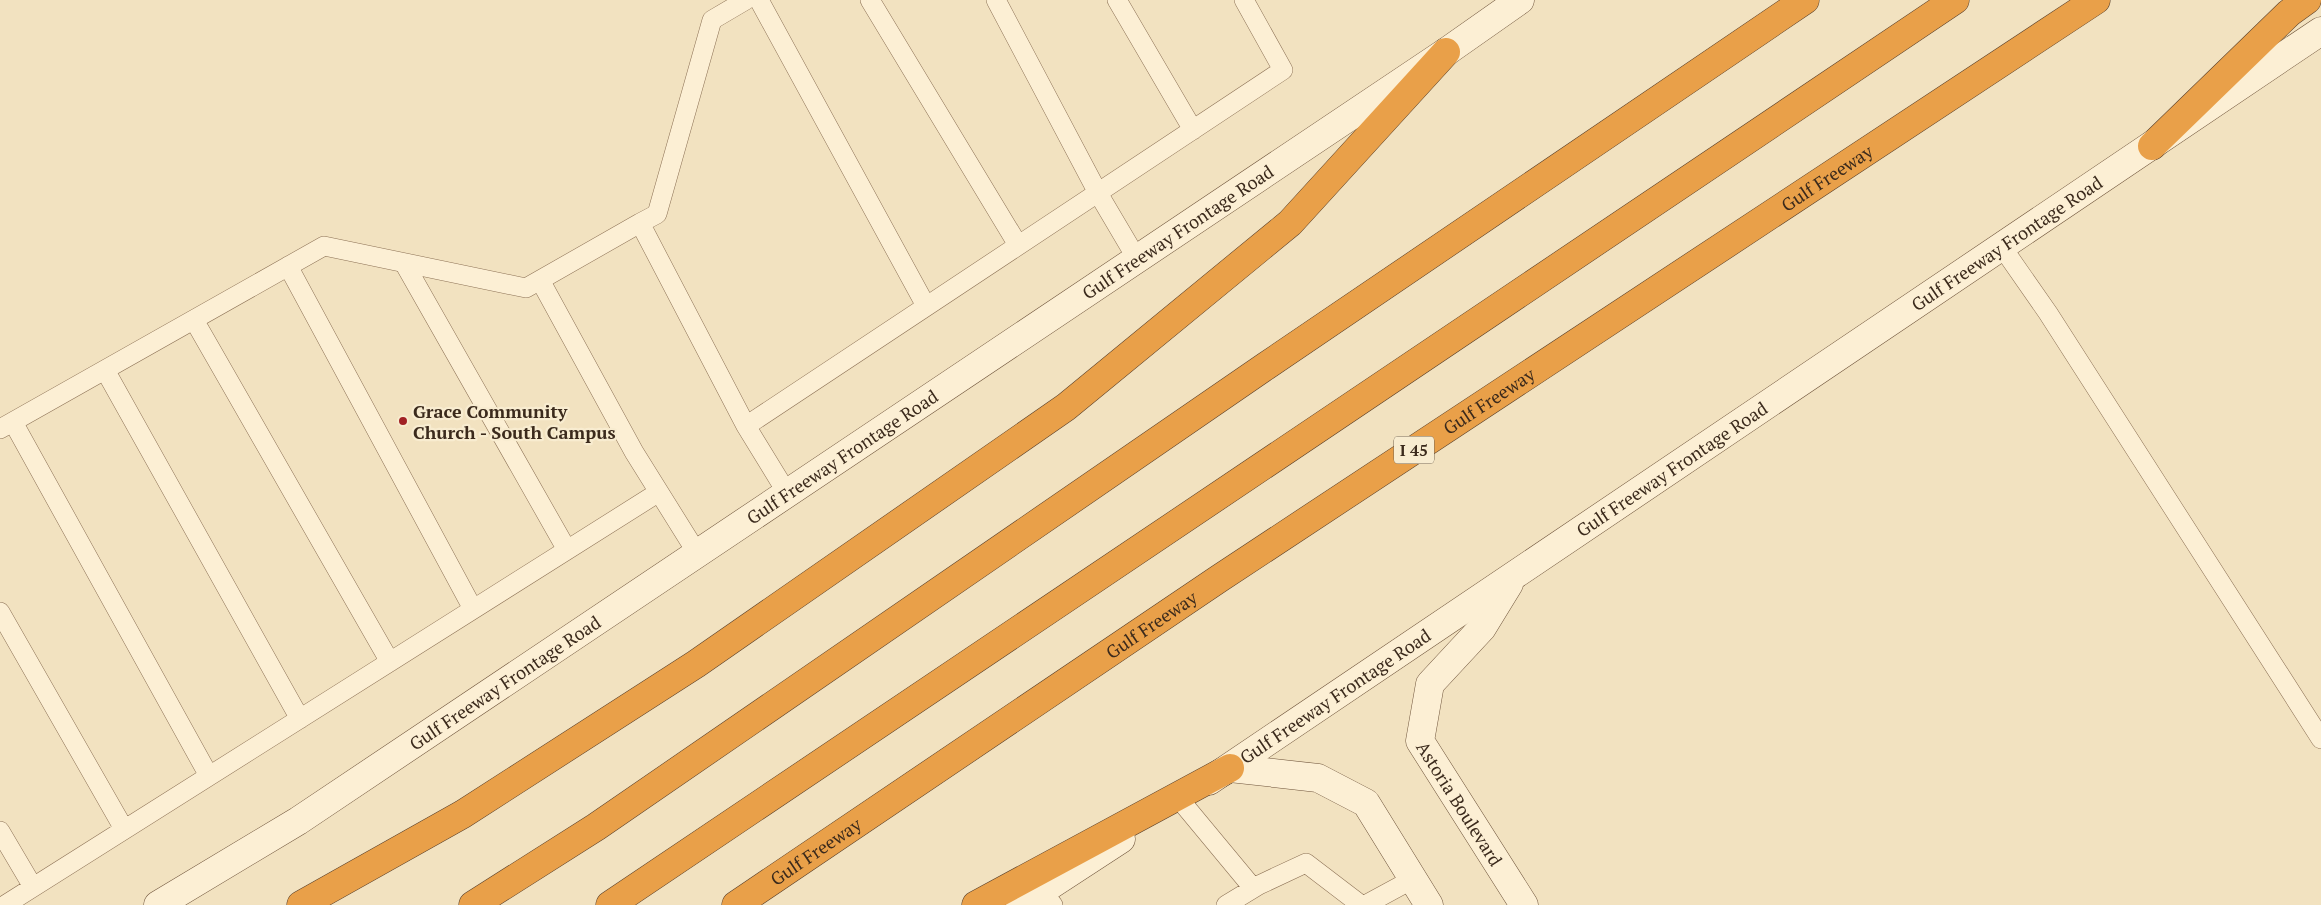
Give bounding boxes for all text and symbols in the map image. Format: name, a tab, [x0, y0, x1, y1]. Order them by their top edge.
street label: Gulf Freeway	[1776, 138, 1878, 217]
street label: Gulf Freeway Frontage Road	[1077, 159, 1278, 304]
street label: Gulf Freeway Frontage Road	[1906, 170, 2107, 316]
street label: Gulf Freeway	[1438, 361, 1540, 440]
street label: Gulf Freeway Frontage Road	[742, 384, 942, 529]
street label: Gulf Freeway Frontage Road	[1571, 396, 1772, 542]
place label: Grace Community Church - South Campus	[413, 399, 616, 444]
marker: Grace Community Church - South Campus	[397, 415, 409, 427]
road number: I 45	[1394, 436, 1434, 464]
street label: Gulf Freeway	[1101, 585, 1202, 664]
street label: Gulf Freeway Frontage Road	[404, 610, 605, 755]
street label: Gulf Freeway Frontage Road	[1235, 623, 1435, 769]
street label: Astoria Boulevard	[1411, 737, 1508, 870]
street label: Gulf Freeway	[765, 811, 866, 891]

